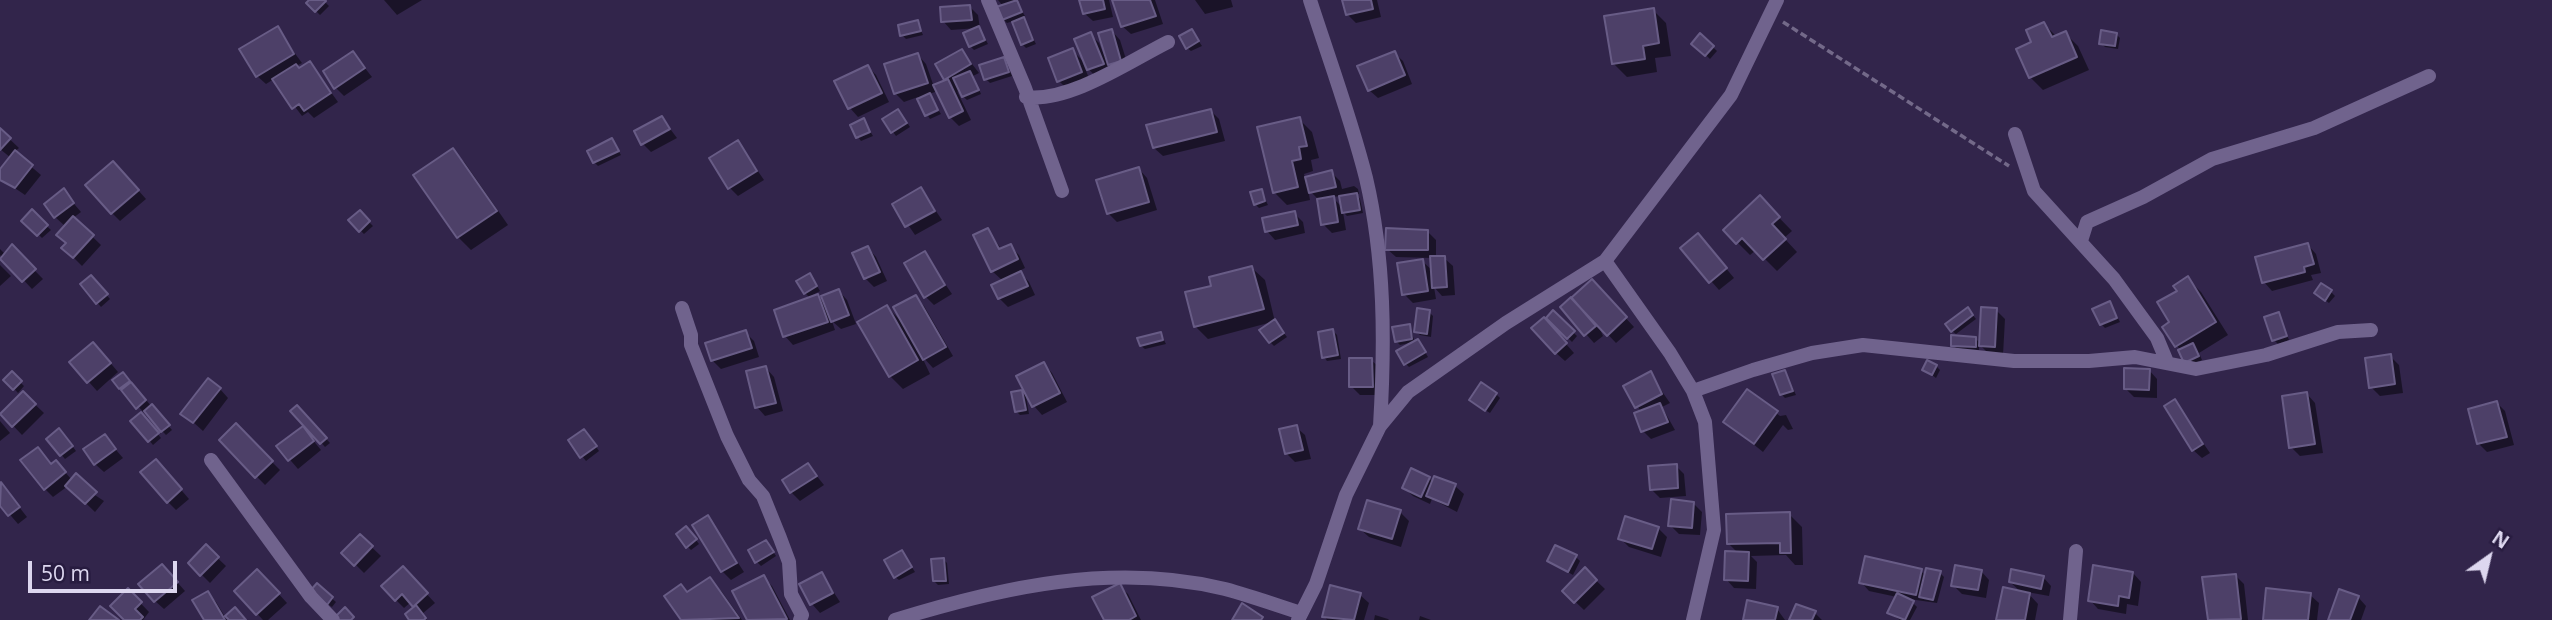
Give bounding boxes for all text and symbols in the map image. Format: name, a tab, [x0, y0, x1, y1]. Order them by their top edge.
north arrow	[2454, 522, 2524, 592]
text: N	[2487, 524, 2514, 555]
scale bar	[32, 546, 180, 590]
text: 50 m	[41, 559, 90, 587]

